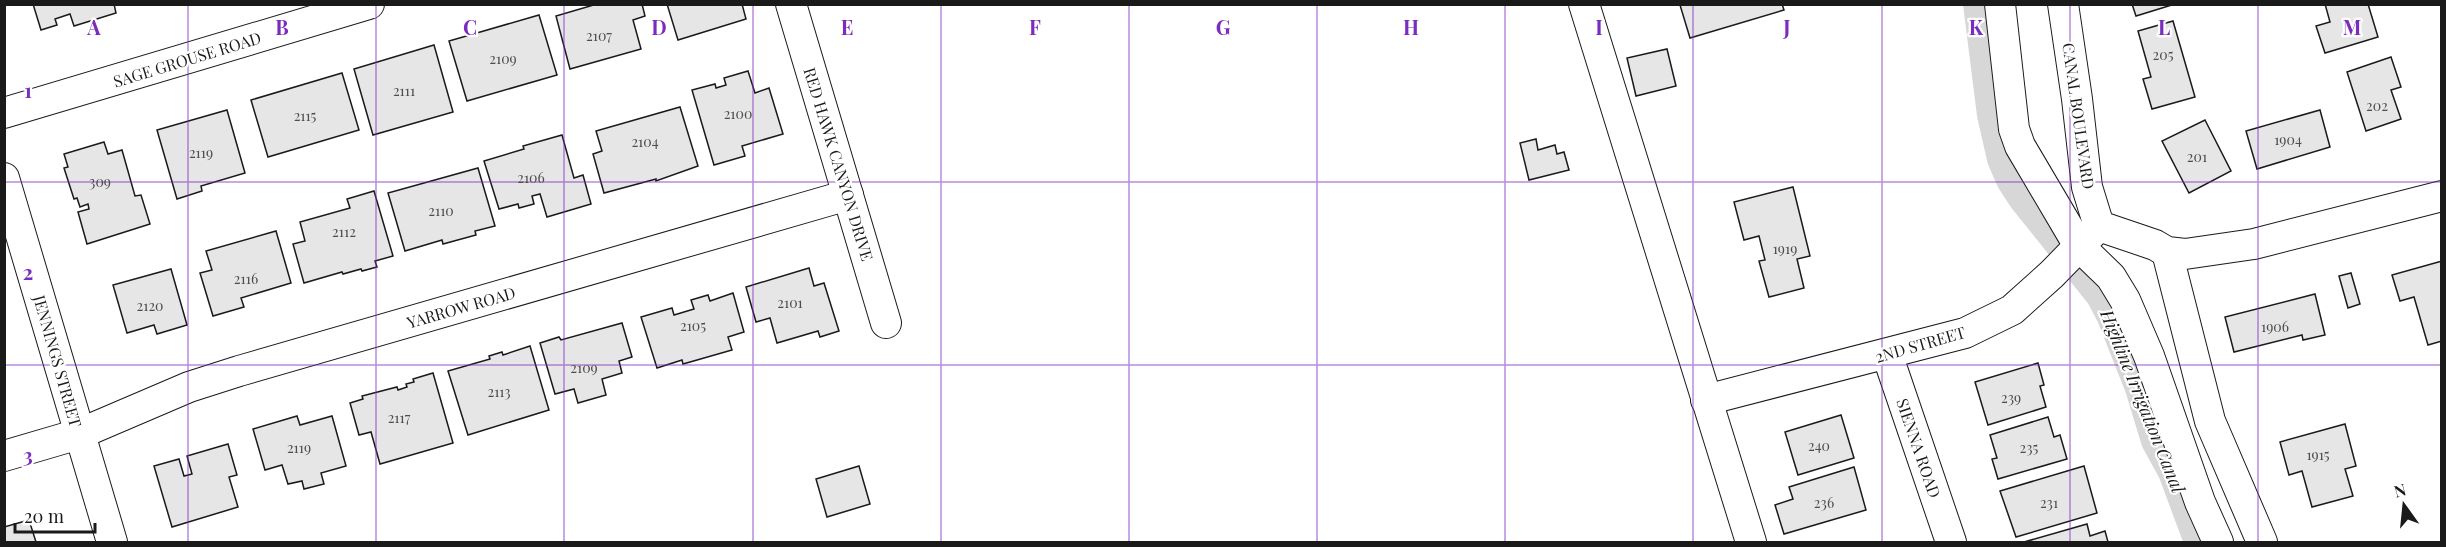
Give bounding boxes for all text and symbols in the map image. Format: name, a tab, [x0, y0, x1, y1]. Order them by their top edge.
text: A	[86, 13, 101, 40]
text: B	[275, 13, 289, 40]
text: C	[463, 13, 477, 40]
text: D	[651, 13, 667, 40]
text: E	[841, 13, 853, 40]
text: F	[1029, 13, 1041, 40]
text: G	[1216, 13, 1231, 40]
text: H	[1403, 13, 1419, 40]
text: I	[1595, 13, 1603, 40]
text: J	[1782, 13, 1791, 40]
text: K	[1969, 13, 1984, 40]
text: L	[2158, 13, 2170, 40]
text: M	[2343, 13, 2361, 40]
house number: 2107	[586, 26, 612, 45]
street label: SAGE GROUSE ROAD	[111, 27, 263, 91]
street label: CANAL BOULEVARD	[2058, 41, 2100, 191]
house number: 205	[2153, 45, 2174, 64]
house number: 2109	[489, 49, 517, 68]
street label: RED HAWK CANYON DRIVE	[800, 65, 878, 263]
text: 1	[24, 76, 32, 103]
house number: 2111	[393, 81, 415, 100]
house number: 202	[2366, 96, 2388, 115]
house number: 2100	[724, 104, 752, 123]
house number: 2115	[294, 106, 317, 125]
house number: 1904	[2274, 130, 2302, 149]
house number: 2104	[631, 132, 659, 151]
house number: 2119	[189, 143, 213, 162]
house number: 201	[2187, 147, 2207, 166]
house number: 2106	[517, 168, 545, 187]
house number: 309	[89, 172, 111, 191]
house number: 2110	[428, 201, 454, 220]
house number: 2112	[332, 222, 356, 241]
house number: 1919	[1773, 239, 1797, 258]
text: 2	[23, 258, 33, 285]
house number: 2116	[234, 269, 258, 288]
street label: YARROW ROAD	[403, 281, 518, 333]
street label: JENNINGS STREET	[29, 292, 87, 430]
house number: 2101	[777, 293, 803, 312]
house number: 2120	[137, 296, 164, 315]
water label: Highline Irrigation Canal	[2095, 305, 2191, 497]
house number: 2105	[680, 316, 706, 335]
house number: 1906	[2261, 317, 2289, 336]
street label: 2ND STREET	[1872, 321, 1968, 367]
house number: 2109	[570, 358, 598, 377]
house number: 2113	[487, 382, 511, 401]
house number: 239	[2001, 388, 2021, 407]
street label: SIENNA ROAD	[1892, 396, 1946, 500]
house number: 2117	[388, 408, 411, 427]
house number: 240	[1808, 436, 1830, 455]
house number: 2119	[287, 438, 311, 457]
house number: 235	[2020, 438, 2039, 457]
text: 3	[23, 441, 33, 468]
house number: 1915	[2306, 445, 2330, 464]
north arrow	[2374, 475, 2434, 535]
text: N	[2392, 478, 2409, 502]
house number: 236	[1814, 493, 1834, 512]
house number: 231	[2040, 493, 2058, 512]
scale bar	[15, 496, 94, 534]
text: 20 m	[24, 504, 64, 528]

